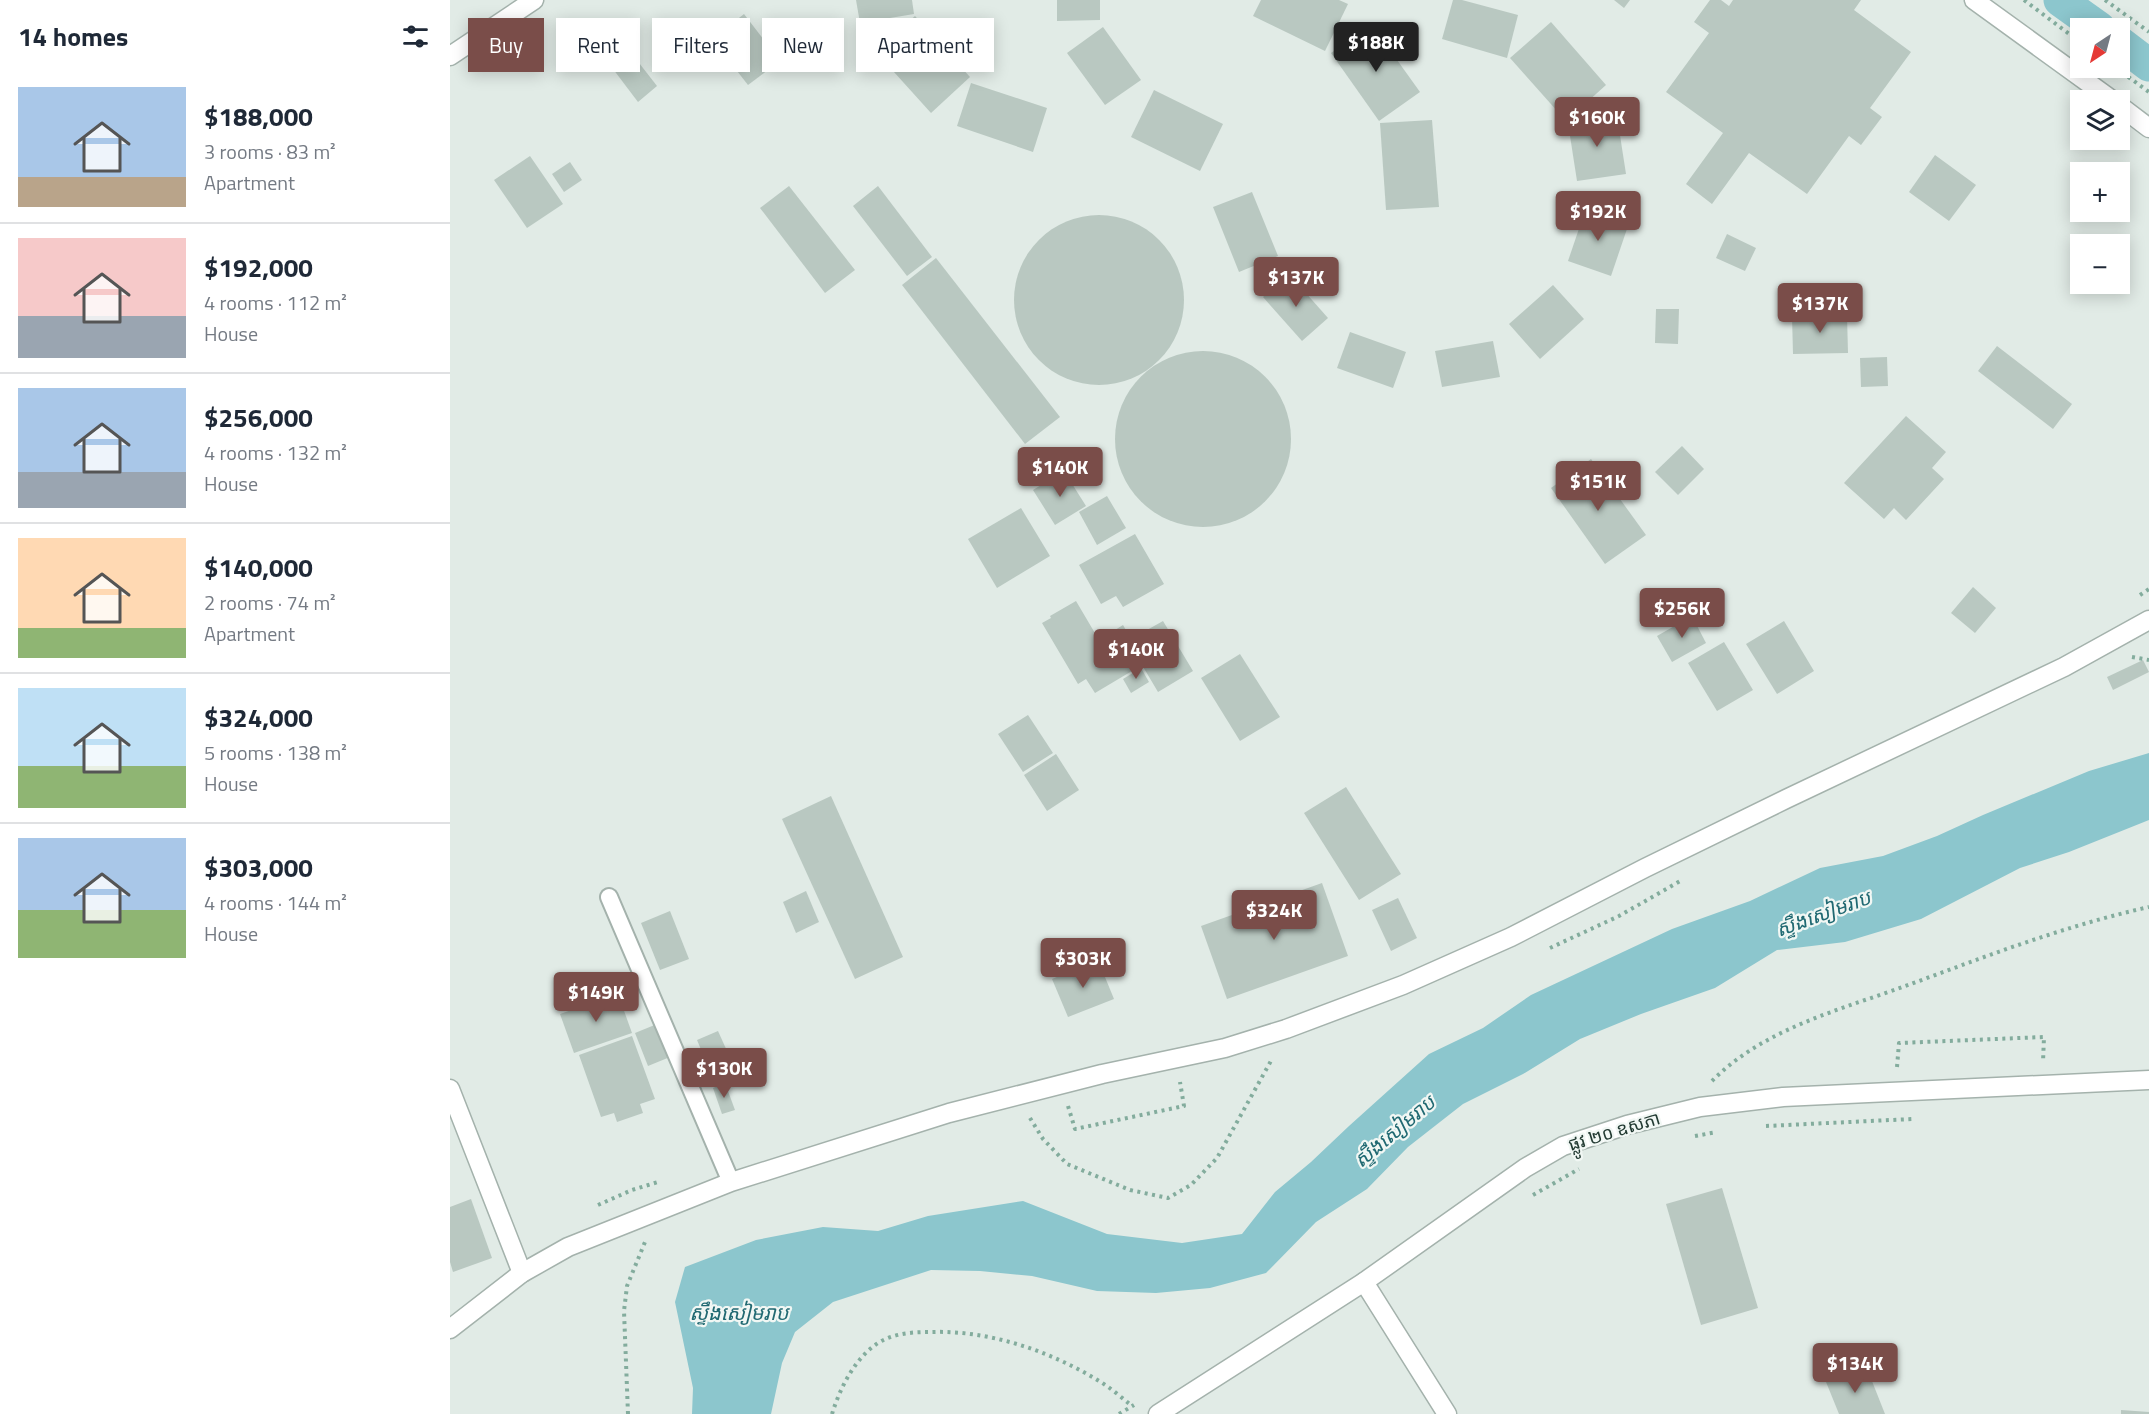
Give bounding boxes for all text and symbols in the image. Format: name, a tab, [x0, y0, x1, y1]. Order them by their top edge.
text: 14 homes	[18, 17, 128, 56]
chip: Buy	[468, 18, 544, 72]
chip: Rent	[556, 18, 640, 72]
chip: Filters	[652, 18, 750, 72]
chip: New	[762, 18, 844, 72]
chip: Apartment	[856, 18, 994, 72]
north arrow	[2070, 18, 2130, 78]
map controls	[2070, 18, 2130, 294]
icon: filters	[399, 20, 432, 53]
pin: $188K	[1334, 22, 1418, 73]
text: $188K	[1348, 26, 1404, 57]
button: layers	[2070, 90, 2130, 150]
text: $188,000	[204, 97, 313, 136]
pin: $160K	[1555, 97, 1639, 148]
text: $160K	[1569, 101, 1625, 132]
icon: home	[66, 111, 138, 183]
text: 3 rooms · 83 m²	[204, 136, 336, 167]
button: +	[2070, 162, 2130, 222]
text: Apartment	[204, 167, 295, 198]
pin: $192K	[1556, 191, 1640, 242]
text: $192K	[1570, 195, 1626, 226]
button: −	[2070, 234, 2130, 294]
text: $192,000	[204, 248, 313, 287]
pin: $137K	[1254, 257, 1338, 308]
text: $137K	[1268, 261, 1324, 292]
icon: home	[66, 262, 138, 334]
pin: $137K	[1778, 283, 1862, 334]
text: 4 rooms · 112 m²	[204, 287, 347, 318]
text: $137K	[1792, 287, 1848, 318]
text: House	[204, 318, 258, 349]
text: $256,000	[204, 398, 313, 437]
icon: home	[66, 412, 138, 484]
text: 4 rooms · 132 m²	[204, 437, 347, 468]
pin: $140K	[1018, 447, 1102, 498]
text: $140K	[1032, 451, 1088, 482]
pin: $151K	[1556, 461, 1640, 512]
text: $151K	[1570, 465, 1626, 496]
text: House	[204, 468, 258, 499]
text: $140,000	[204, 548, 313, 587]
icon: home	[66, 562, 138, 634]
text: 2 rooms · 74 m²	[204, 587, 336, 618]
pin: $256K	[1640, 588, 1724, 639]
text: $256K	[1654, 592, 1710, 623]
text: Apartment	[204, 618, 295, 649]
pin: $140K	[1094, 629, 1178, 680]
text: $140K	[1108, 633, 1164, 664]
text: $324,000	[204, 698, 313, 737]
icon: home	[66, 712, 138, 784]
text: 5 rooms · 138 m²	[204, 737, 347, 768]
text: House	[204, 768, 258, 799]
text: $303,000	[204, 848, 313, 887]
icon: home	[66, 862, 138, 934]
water label: ស្ទឹងសៀមរាប	[1771, 881, 1877, 945]
text: 4 rooms · 144 m²	[204, 887, 347, 918]
pin: $324K	[1232, 890, 1316, 941]
text: $324K	[1246, 894, 1302, 925]
text: House	[204, 918, 258, 949]
pin: $303K	[1041, 938, 1125, 989]
text: $303K	[1055, 942, 1111, 973]
pin: $149K	[554, 972, 638, 1023]
text: $149K	[568, 976, 624, 1007]
pin: $130K	[682, 1048, 766, 1099]
text: $130K	[696, 1052, 752, 1083]
water label: ស្ទឹងសៀមរាប	[1346, 1086, 1444, 1175]
street label: ផ្លូវ ២០ ឧសភា	[1565, 1104, 1664, 1161]
water label: ស្ទឹងសៀមរាប	[689, 1297, 791, 1328]
pin: $134K	[1813, 1343, 1897, 1394]
text: $134K	[1827, 1347, 1883, 1378]

